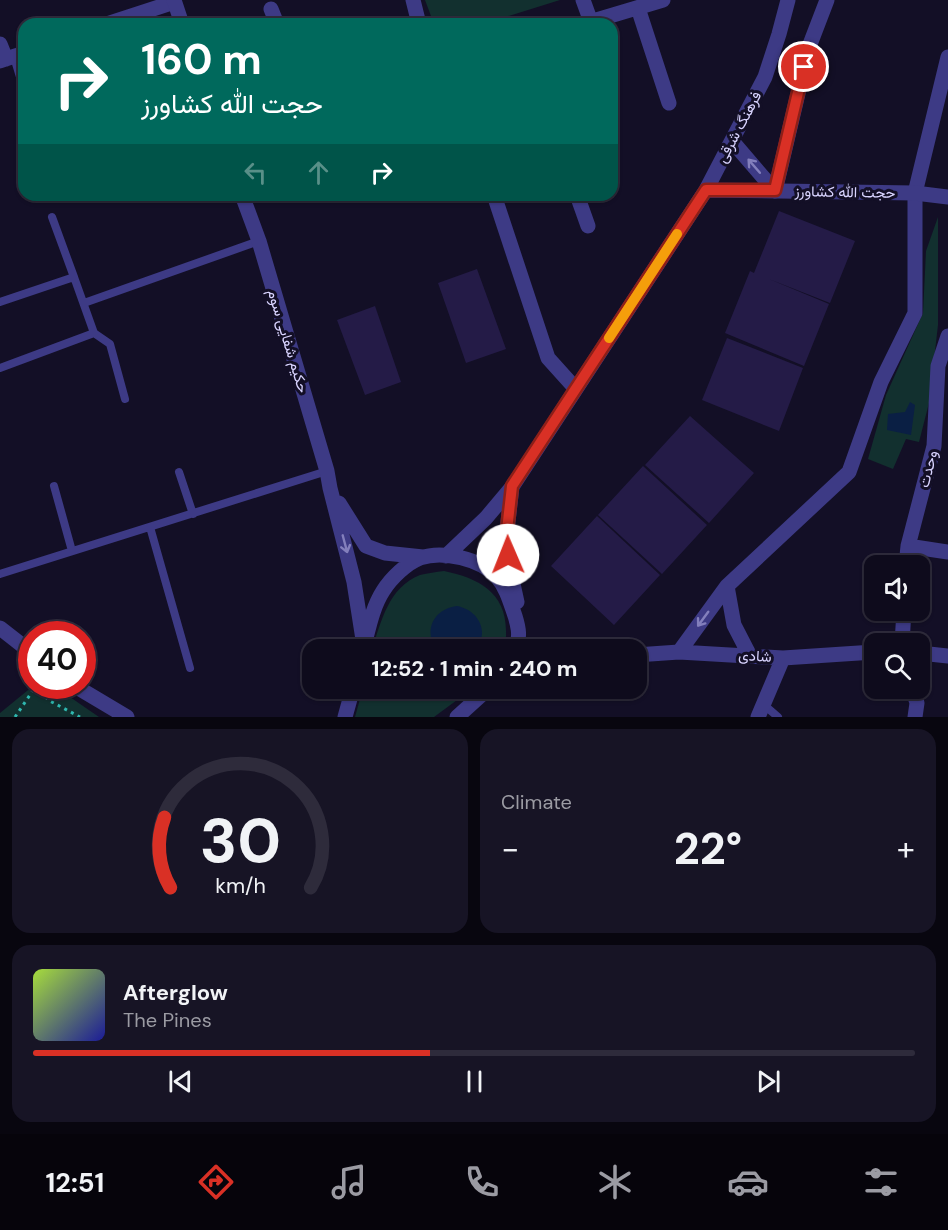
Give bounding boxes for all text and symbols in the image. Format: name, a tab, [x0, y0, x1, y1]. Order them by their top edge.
text: 160 m	[141, 32, 262, 87]
pin	[778, 41, 829, 92]
icon: right	[42, 42, 120, 120]
icon: arrive	[787, 50, 820, 83]
text: حجت الله کشاورز	[141, 86, 323, 121]
street label: فرهنگ شرقی	[712, 88, 766, 166]
icon: left	[239, 156, 272, 189]
icon: ahead	[302, 156, 335, 189]
icon: right	[365, 156, 398, 189]
one-way arrow	[747, 159, 761, 174]
street label: حجت الله کشاورز	[793, 181, 896, 203]
street label: حکیم شفایی سوم	[263, 287, 313, 395]
street label: وحدت	[914, 448, 942, 490]
position arrow	[476, 523, 540, 587]
one-way arrow	[339, 535, 351, 554]
map controls	[864, 555, 930, 699]
button: sound	[864, 555, 930, 621]
one-way arrow	[697, 610, 709, 626]
speed limit sign: 40	[18, 621, 96, 699]
button: search	[864, 633, 930, 699]
street label: شادی	[738, 645, 773, 667]
text: 12:52 · 1 min · 240 m	[372, 654, 577, 683]
text: Climate	[501, 789, 572, 815]
text: 30	[199, 800, 281, 881]
text: 22°	[674, 819, 742, 878]
text: −	[501, 827, 519, 870]
text: +	[897, 827, 915, 870]
text: km/h	[215, 872, 265, 900]
text: Afterglow	[123, 978, 228, 1007]
text: The Pines	[123, 1007, 212, 1033]
icon: previous	[164, 1065, 197, 1098]
icon: pause	[458, 1065, 491, 1098]
icon: next	[752, 1065, 785, 1098]
icon: directions	[195, 1161, 237, 1203]
icon: music	[328, 1161, 370, 1203]
icon: phone	[461, 1161, 503, 1203]
icon: climate	[594, 1161, 636, 1203]
icon: car	[727, 1161, 769, 1203]
icon: filters	[860, 1161, 902, 1203]
text: 12:51	[46, 1165, 104, 1200]

